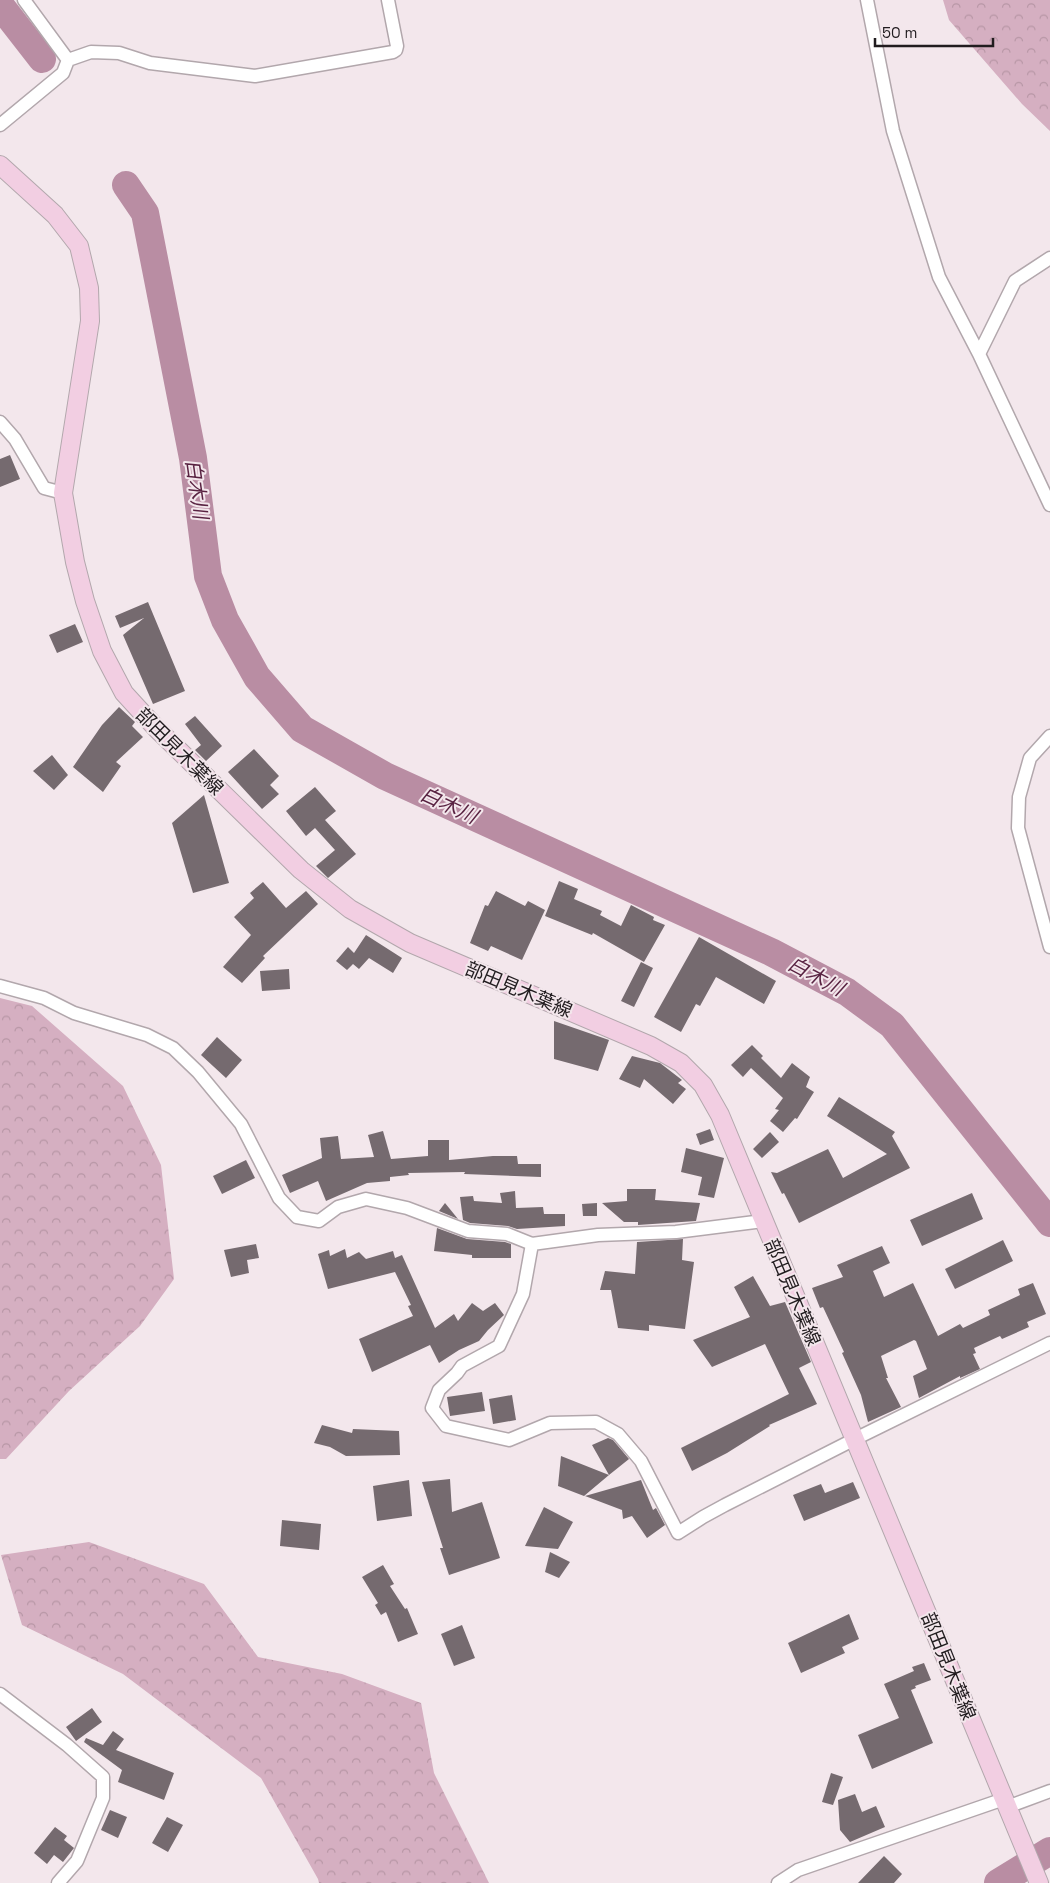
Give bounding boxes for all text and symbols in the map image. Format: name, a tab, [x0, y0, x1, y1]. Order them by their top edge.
scale bar	[875, 15, 992, 47]
text: 50 m	[882, 23, 917, 42]
water label: 白木川	[180, 457, 214, 522]
street label: 部田見木葉線	[130, 702, 229, 801]
water label: 白木川	[416, 781, 483, 830]
water label: 白木川	[783, 950, 850, 1003]
street label: 部田見木葉線	[461, 956, 576, 1023]
street label: 部田見木葉線	[759, 1235, 826, 1350]
street label: 部田見木葉線	[916, 1609, 981, 1724]

